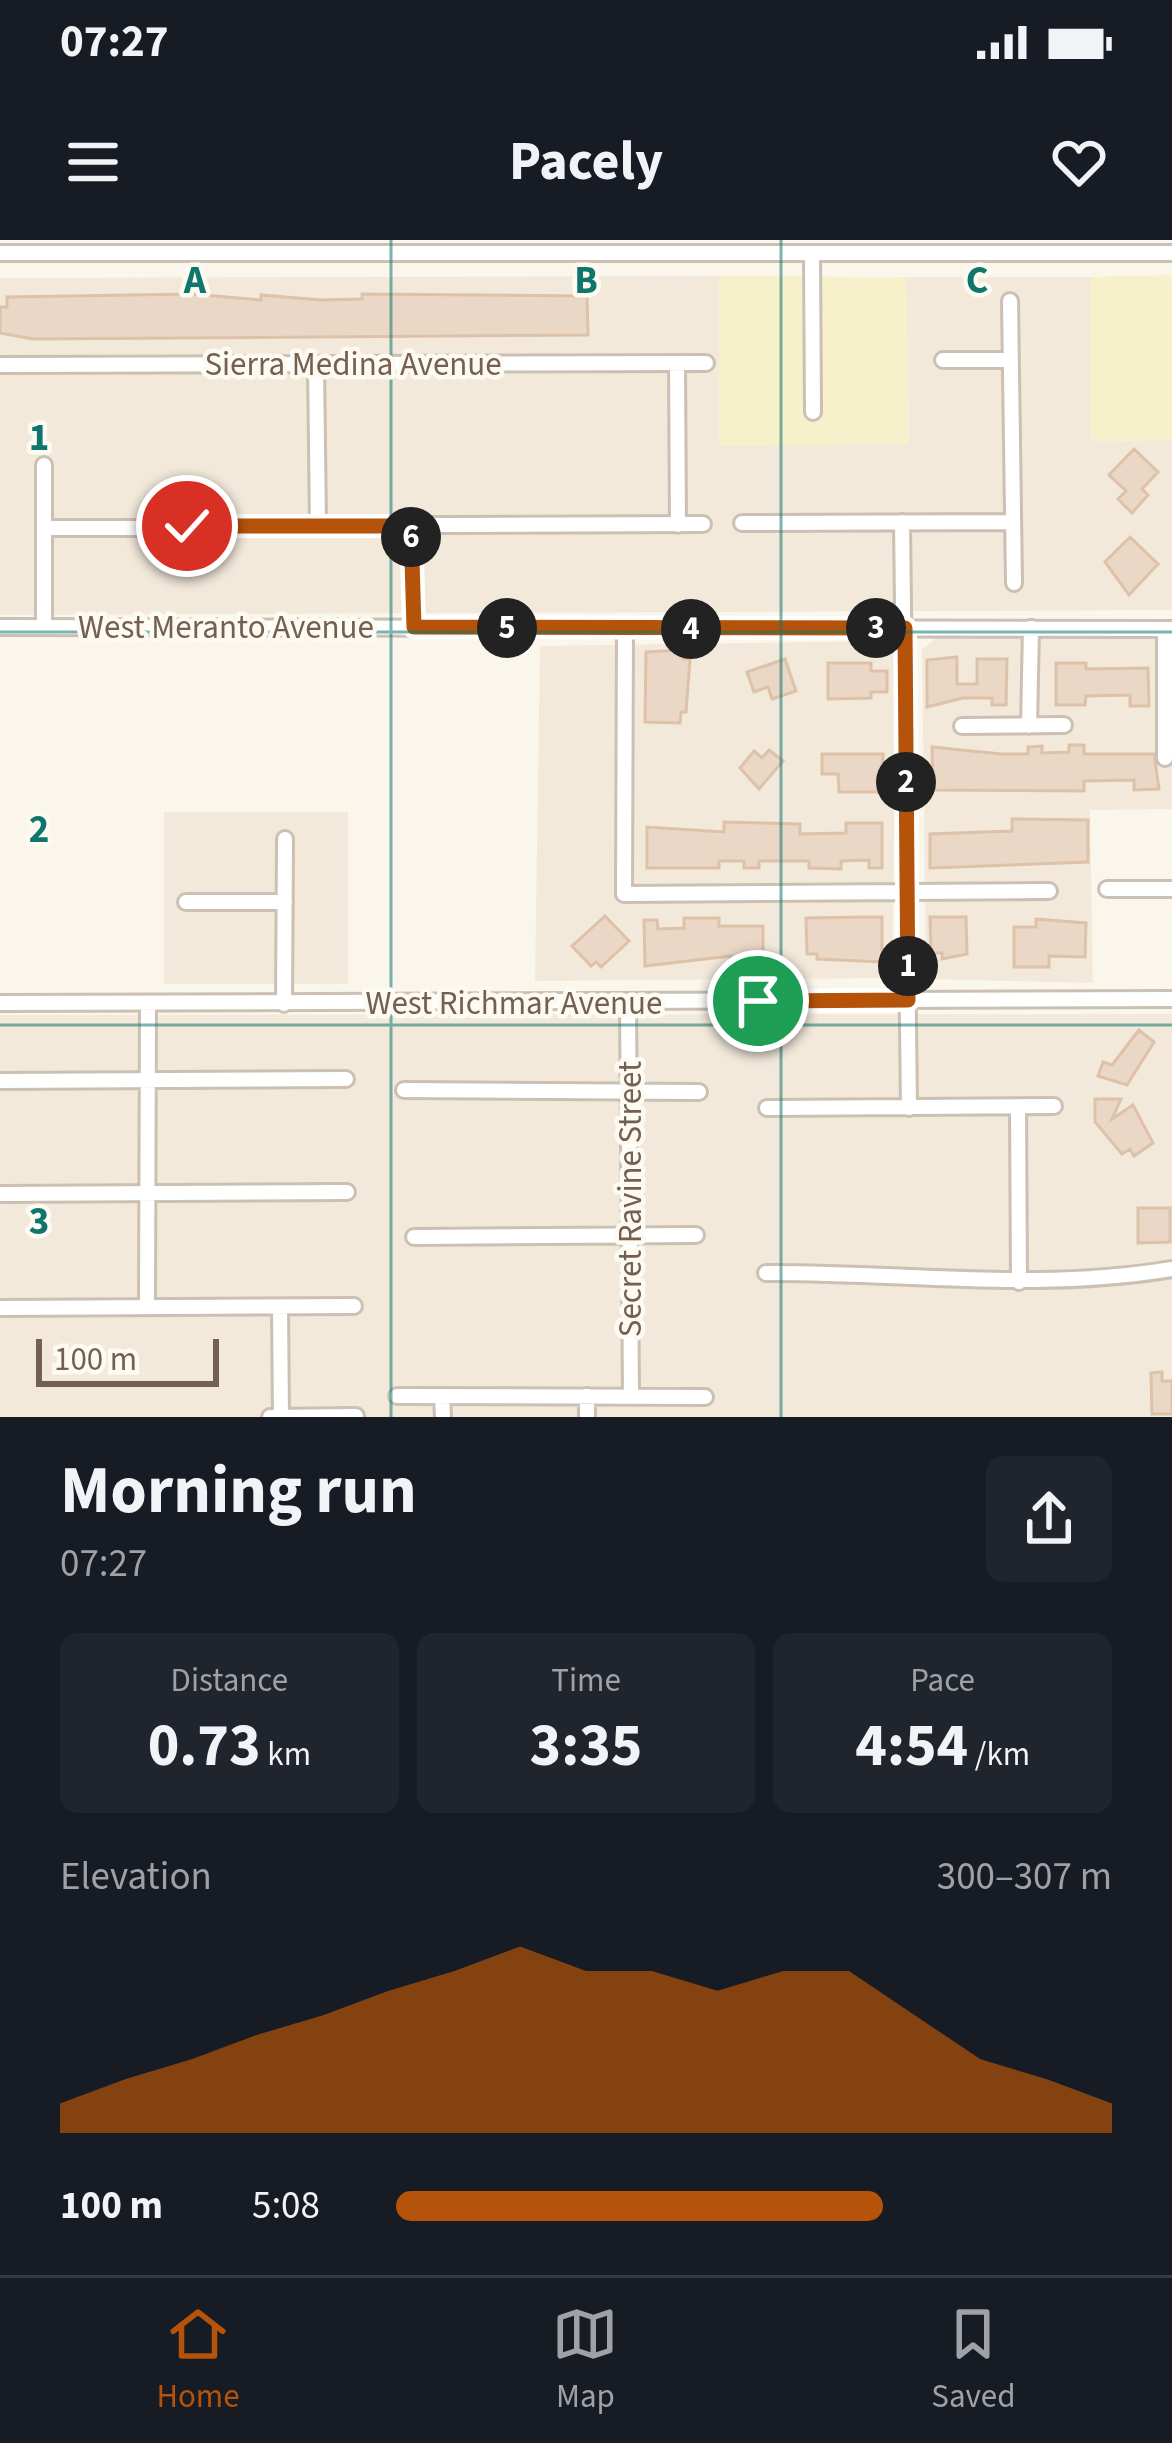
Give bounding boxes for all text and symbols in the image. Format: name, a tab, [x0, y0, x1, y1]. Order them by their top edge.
text: 07:27	[60, 10, 169, 74]
text: Pacely	[509, 124, 663, 201]
icon: menu	[60, 129, 126, 195]
icon: heart	[1046, 129, 1112, 195]
text: A	[183, 253, 207, 309]
text: B	[574, 253, 598, 309]
text: C	[966, 253, 988, 309]
street label: Sierra Medina Avenue	[204, 341, 502, 388]
text: 1	[29, 410, 49, 466]
pin	[136, 475, 238, 577]
icon: check	[154, 493, 220, 559]
pin: 6	[381, 507, 441, 567]
text: 6	[402, 513, 420, 560]
pin: 5	[477, 598, 537, 658]
pin: 3	[846, 598, 906, 658]
pin: 4	[661, 599, 721, 659]
street label: West Meranto Avenue	[78, 604, 374, 651]
text: 5	[498, 604, 516, 651]
text: 3	[867, 604, 885, 651]
text: 4	[682, 605, 700, 652]
pin: 2	[876, 752, 936, 812]
text: 2	[897, 758, 915, 805]
text: 2	[29, 802, 49, 858]
pin: 1	[878, 936, 938, 996]
text: 1	[899, 942, 917, 989]
pin	[707, 950, 809, 1052]
icon: arrive	[725, 968, 791, 1034]
street label: West Richmar Avenue	[366, 980, 662, 1027]
street label: Secret Ravine Street	[607, 1061, 654, 1337]
text: 3	[29, 1194, 49, 1250]
scale bar	[36, 1333, 219, 1386]
text: 100 m	[54, 1336, 137, 1383]
text: Morning run	[60, 1444, 417, 1538]
button: share	[986, 1456, 1112, 1582]
text: 07:27	[60, 1536, 147, 1592]
text: Distance	[171, 1657, 288, 1704]
text: Time	[551, 1657, 621, 1704]
text: Pace	[910, 1657, 975, 1704]
text: 0.73	[148, 1704, 261, 1789]
text: 3:35	[529, 1704, 643, 1789]
text: 4:54	[855, 1704, 968, 1789]
text: km	[261, 1731, 311, 1778]
text: /km	[968, 1731, 1030, 1778]
text: Elevation	[60, 1849, 212, 1905]
text: 300–307 m	[937, 1849, 1112, 1905]
text: 100 m	[60, 2178, 163, 2234]
text: 5:08	[252, 2178, 320, 2234]
tab: Home	[156, 2301, 240, 2420]
tab: Map	[552, 2301, 618, 2420]
tab: Saved	[931, 2301, 1016, 2420]

